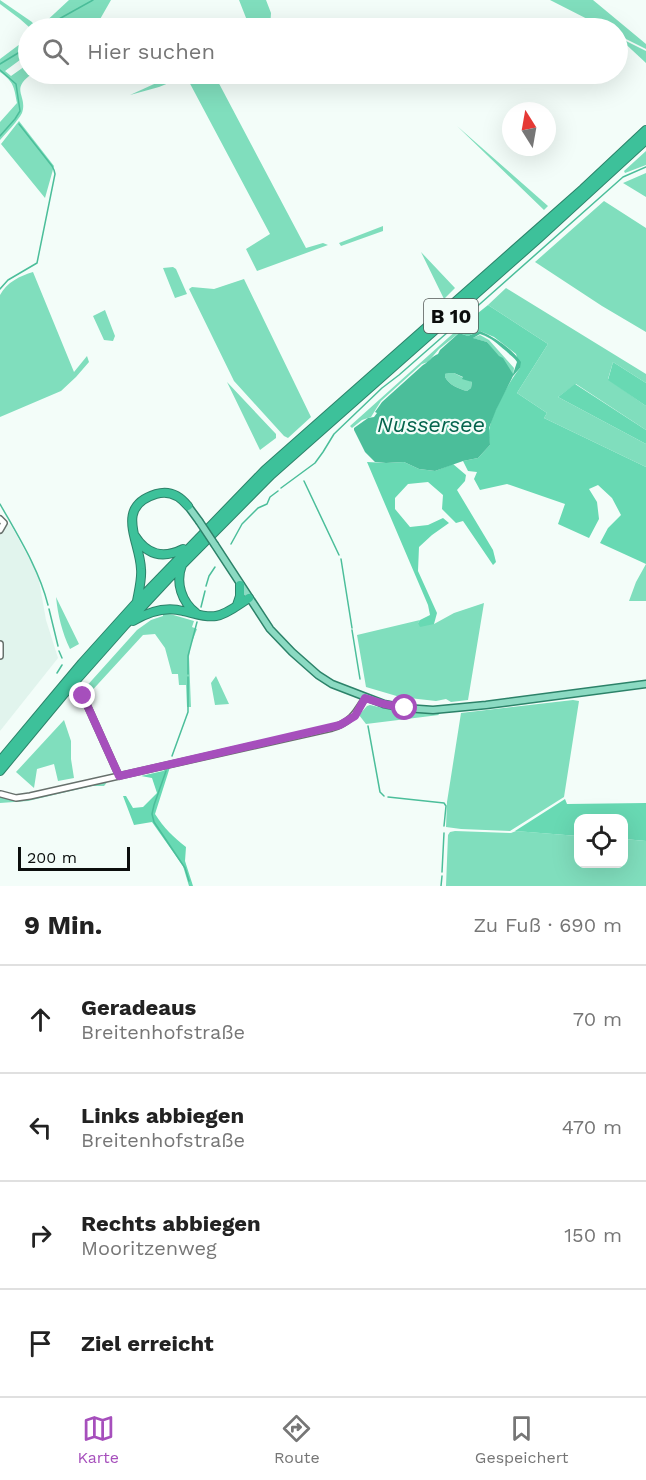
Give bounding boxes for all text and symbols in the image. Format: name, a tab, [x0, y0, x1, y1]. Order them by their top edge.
search box	[18, 18, 628, 84]
icon: search	[39, 35, 72, 68]
text: Hier suchen	[87, 39, 215, 64]
north arrow	[502, 102, 556, 156]
road number: B 10	[424, 299, 478, 333]
water label: Nussersee	[377, 412, 485, 437]
route end	[69, 682, 95, 708]
route start	[391, 694, 417, 720]
map controls	[574, 814, 628, 868]
button: locate	[574, 814, 628, 868]
scale bar	[18, 844, 130, 872]
text: 200 m	[27, 848, 77, 867]
text: 9 Min.	[24, 910, 102, 940]
text: Zu Fuß · 690 m	[474, 913, 622, 937]
text: Geradeaus	[81, 995, 196, 1020]
icon: ahead	[24, 1003, 57, 1036]
text: 70 m	[573, 1007, 622, 1031]
text: Breitenhofstraße	[81, 1020, 245, 1044]
text: Links abbiegen	[81, 1103, 244, 1128]
icon: left	[24, 1111, 57, 1144]
text: 470 m	[562, 1115, 622, 1139]
text: Breitenhofstraße	[81, 1128, 245, 1152]
text: Rechts abbiegen	[81, 1211, 261, 1236]
icon: right	[24, 1219, 57, 1252]
text: 150 m	[564, 1223, 622, 1247]
text: Mooritzenweg	[81, 1236, 217, 1260]
icon: arrive	[24, 1327, 57, 1360]
text: Ziel erreicht	[81, 1331, 214, 1356]
tab: Karte	[78, 1412, 119, 1467]
tab: Route	[274, 1412, 320, 1467]
tab: Gespeichert	[475, 1412, 568, 1467]

